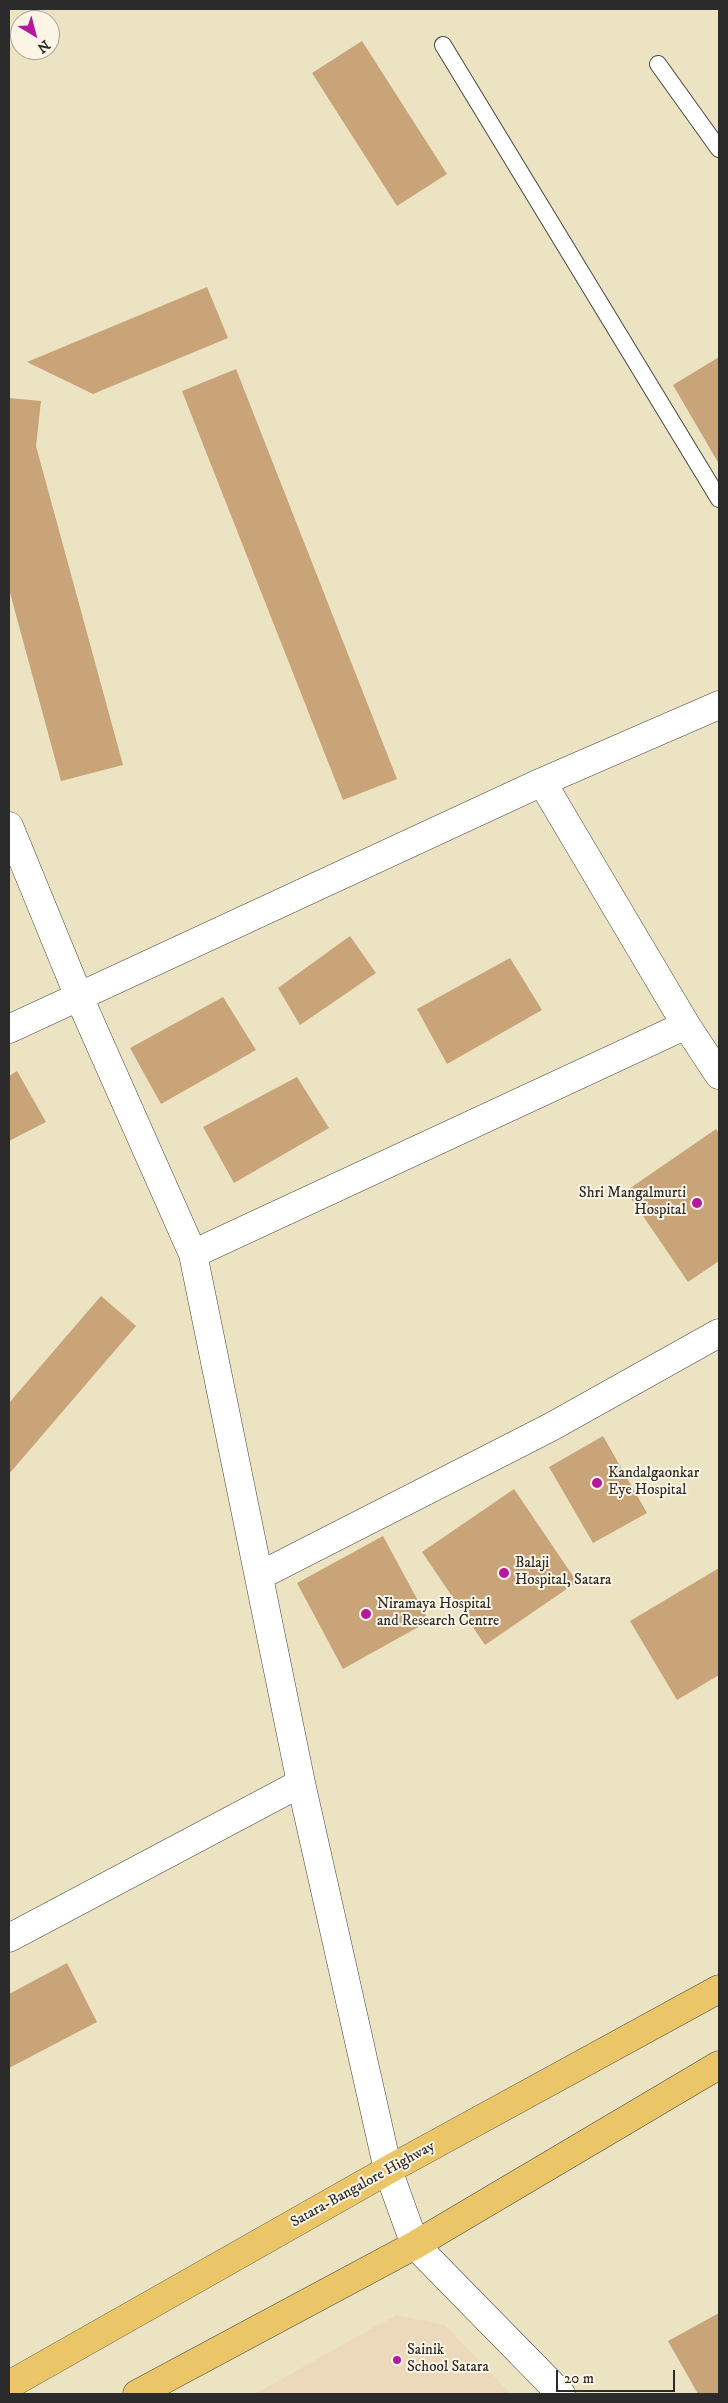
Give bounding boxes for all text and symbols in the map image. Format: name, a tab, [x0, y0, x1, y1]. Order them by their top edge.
north arrow	[10, 10, 60, 60]
text: N	[33, 36, 53, 57]
place label: Shri Mangalmurti Hospital	[579, 1185, 686, 1220]
marker: Shri Mangalmurti Hospital	[690, 1196, 704, 1210]
place label: Kandalgaonkar Eye Hospital	[608, 1465, 699, 1500]
marker: Kandalgaonkar Eye Hospital	[590, 1476, 604, 1490]
place label: Balaji Hospital, Satara	[515, 1555, 611, 1590]
marker: Balaji Hospital, Satara	[497, 1566, 511, 1580]
place label: Niramaya Hospital and Research Centre	[377, 1596, 499, 1631]
marker: Niramaya Hospital and Research Centre	[359, 1607, 373, 1621]
street label: Satara-Bangalore Highway	[288, 2138, 438, 2232]
place label: Sainik School Satara	[407, 2342, 489, 2377]
marker: Sainik School Satara	[391, 2354, 403, 2366]
scale bar	[558, 2360, 677, 2392]
text: 20 m	[564, 2369, 594, 2388]

